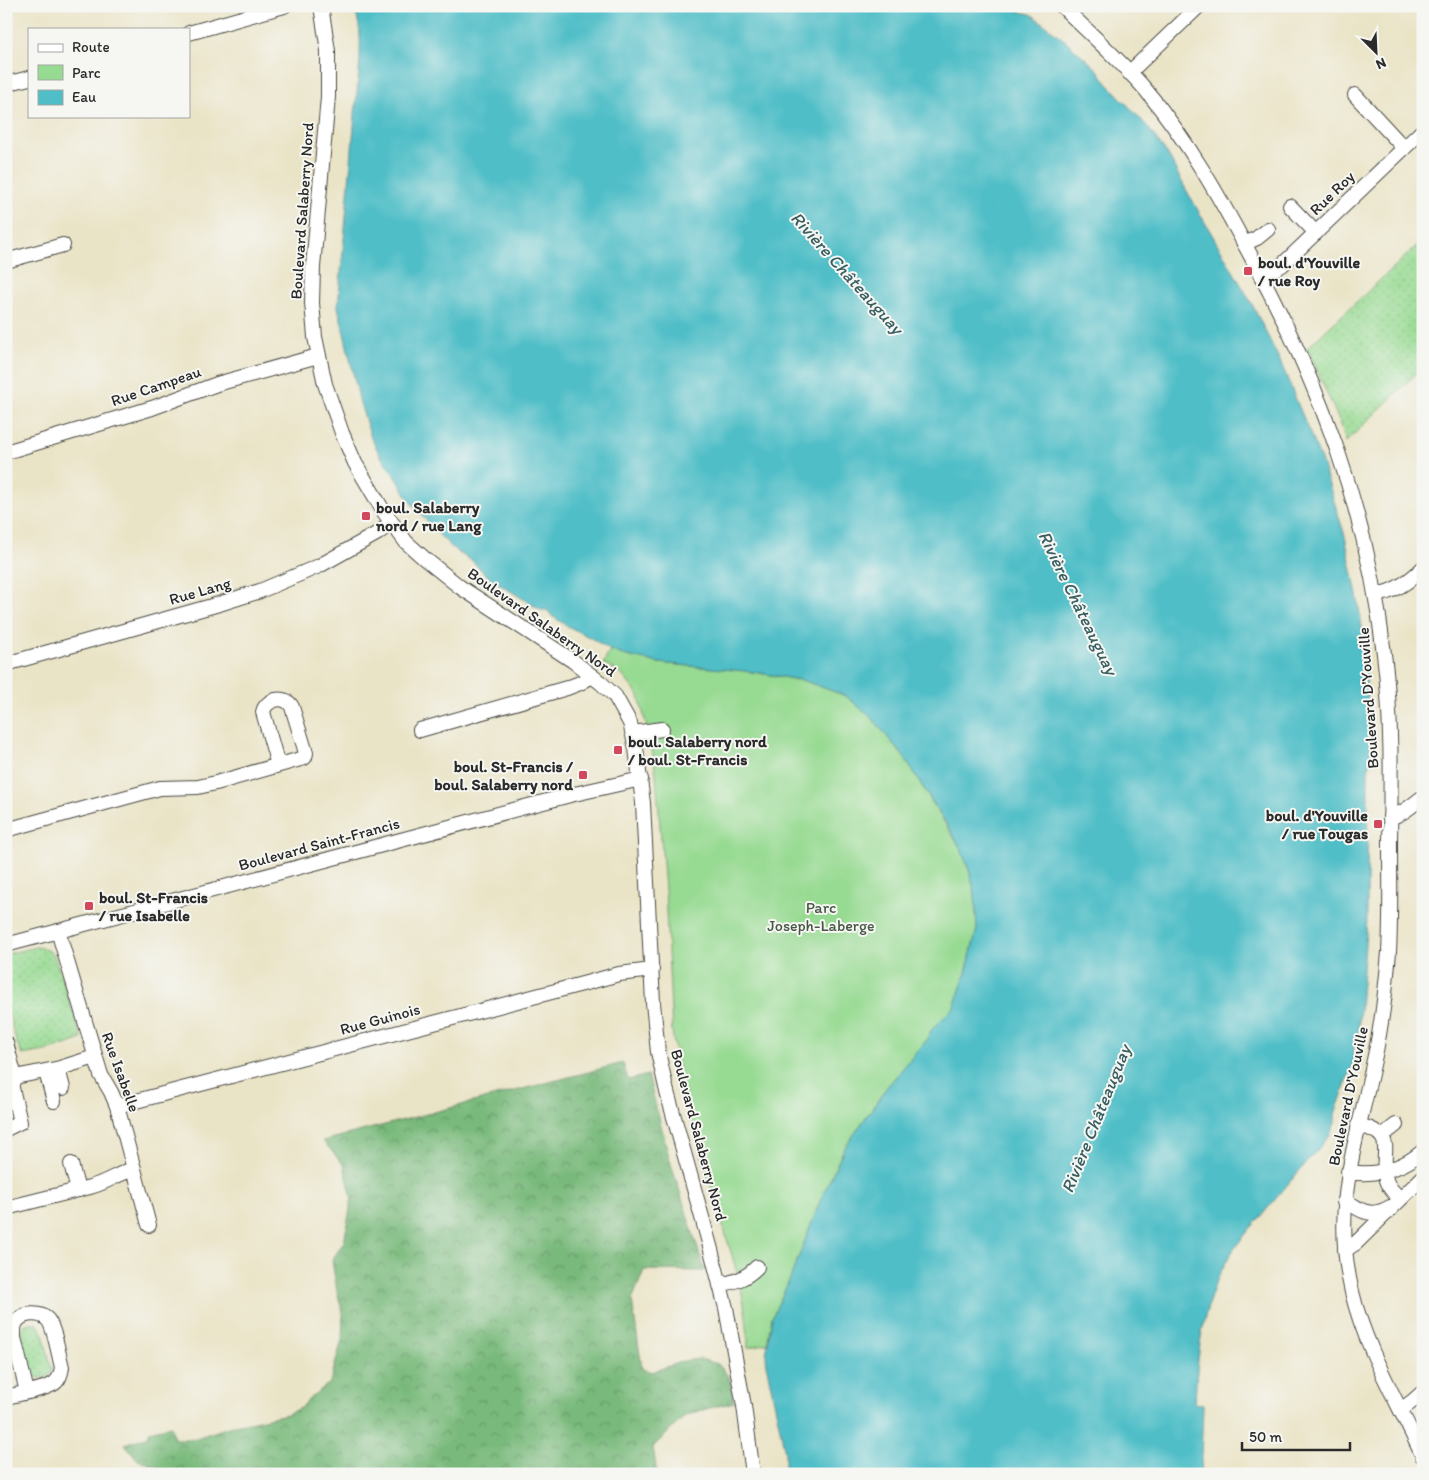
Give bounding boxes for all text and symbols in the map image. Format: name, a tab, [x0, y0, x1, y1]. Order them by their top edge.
legend	[28, 28, 190, 118]
north arrow	[1352, 28, 1402, 78]
text: Route	[72, 38, 110, 56]
text: N	[1373, 54, 1389, 73]
text: Parc	[72, 64, 101, 82]
text: Eau	[72, 88, 96, 106]
street label: Boulevard Salaberry Nord	[286, 122, 318, 300]
street label: Rue Roy	[1306, 167, 1359, 219]
water label: Rivière Châteauguay	[786, 207, 910, 341]
place label: boul. d'Youville / rue Roy	[1257, 253, 1361, 291]
marker: boul. d'Youville / rue Roy	[1242, 265, 1254, 277]
street label: Rue Campeau	[108, 362, 204, 410]
place label: boul. Salaberry nord / rue Lang	[375, 498, 482, 536]
marker: boul. Salaberry nord / rue Lang	[360, 510, 372, 522]
water label: Rivière Châteauguay	[1034, 527, 1124, 681]
street label: Boulevard Salaberry Nord	[464, 563, 620, 681]
street label: Rue Lang	[167, 573, 234, 609]
street label: Boulevard D'Youville	[1354, 627, 1382, 769]
place label: boul. Salaberry nord / boul. St-Francis	[627, 732, 767, 769]
marker: boul. Salaberry nord / boul. St-Francis	[612, 744, 624, 756]
place label: boul. St-Francis / boul. Salaberry nord	[434, 757, 573, 795]
marker: boul. St-Francis / boul. Salaberry nord	[577, 769, 589, 781]
place label: boul. d'Youville / rue Tougas	[1266, 806, 1368, 844]
street label: Boulevard Saint-Francis	[236, 813, 402, 875]
marker: boul. d'Youville / rue Tougas	[1372, 818, 1384, 830]
place label: boul. St-Francis / rue Isabelle	[98, 888, 208, 925]
park label: Parc Joseph-Laberge	[767, 898, 875, 935]
marker: boul. St-Francis / rue Isabelle	[83, 900, 95, 912]
street label: Rue Guinois	[338, 999, 422, 1039]
street label: Boulevard D'Youville	[1324, 1025, 1372, 1167]
street label: Rue Isabelle	[98, 1029, 144, 1115]
water label: Rivière Châteauguay	[1056, 1039, 1137, 1196]
street label: Boulevard Salaberry Nord	[667, 1047, 731, 1223]
scale bar	[1242, 1420, 1349, 1452]
text: 50 m	[1249, 1428, 1282, 1446]

